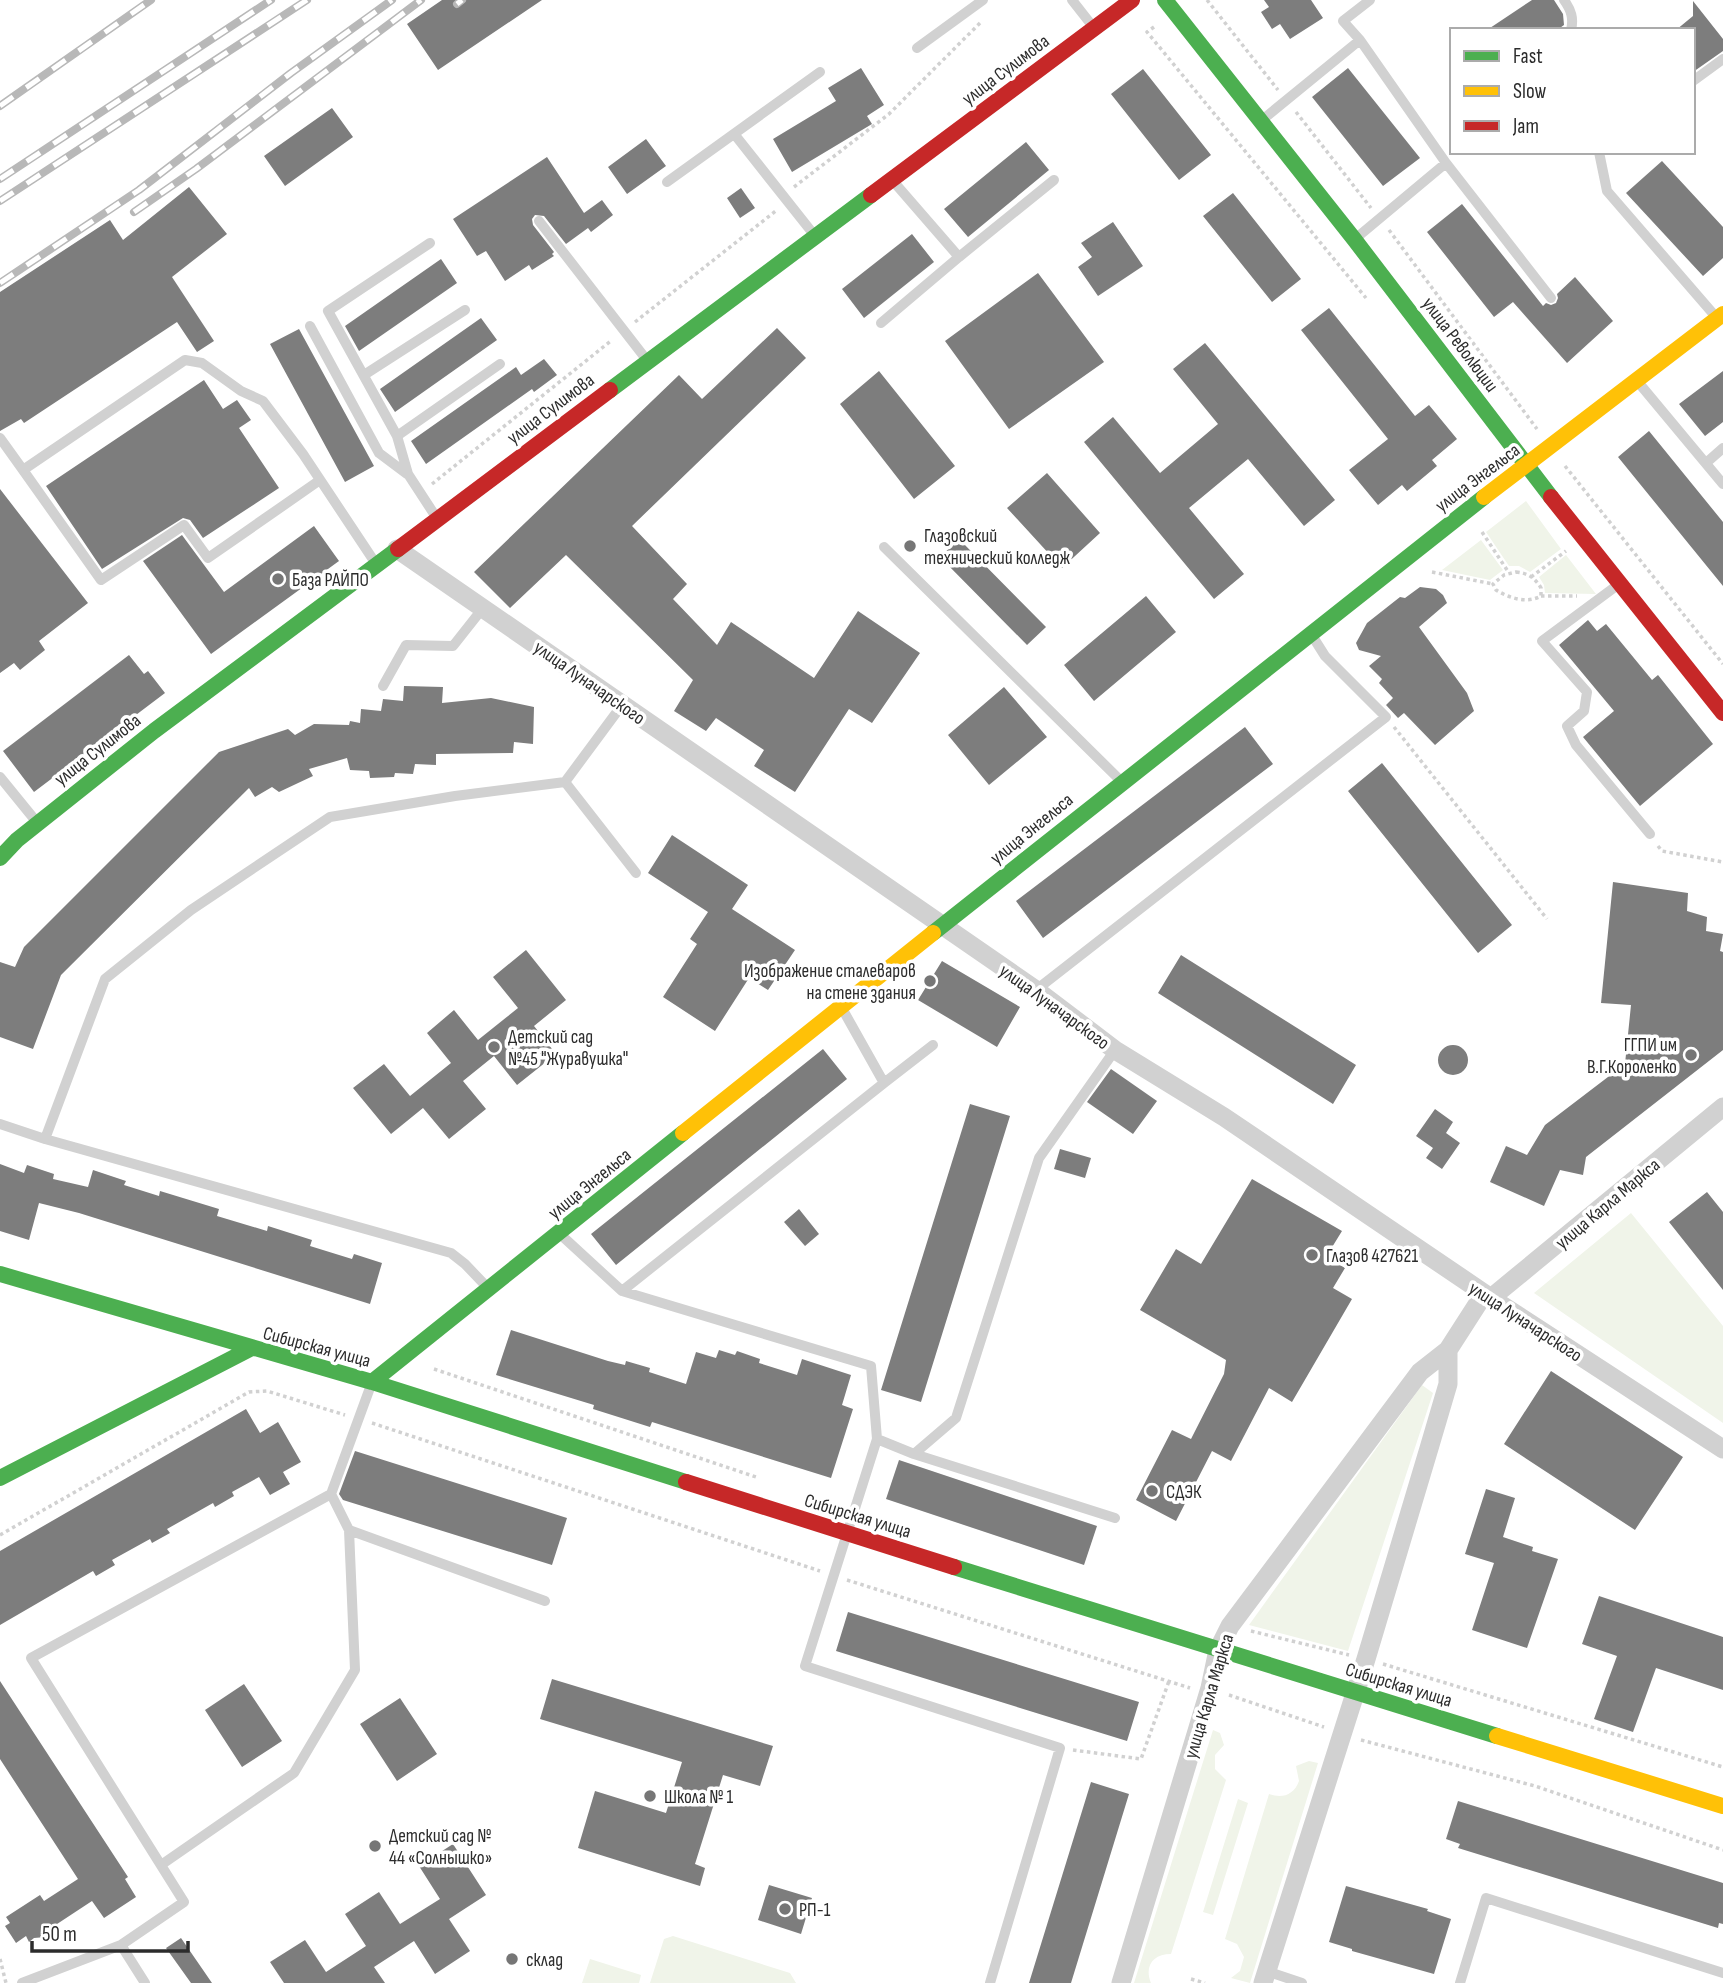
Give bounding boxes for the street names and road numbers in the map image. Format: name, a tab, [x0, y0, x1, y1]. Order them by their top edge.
street label: улица Сулимова	[958, 30, 1054, 110]
street label: улица Революции	[1417, 293, 1503, 397]
street label: улица Сулимова	[503, 369, 599, 449]
street label: улица Энгельса	[1431, 439, 1525, 517]
street label: улица Луначарского	[529, 636, 649, 730]
street label: улица Сулимова	[50, 709, 146, 791]
street label: улица Энгельса	[986, 789, 1078, 870]
street label: улица Луначарского	[995, 960, 1114, 1055]
street label: улица Энгельса	[544, 1144, 636, 1225]
street label: улица Карла Маркса	[1551, 1154, 1665, 1254]
street label: улица Луначарского	[1464, 1277, 1586, 1367]
street label: Сибирская улица	[260, 1322, 373, 1373]
street label: Сибирская улица	[801, 1489, 914, 1544]
street label: улица Карла Маркса	[1180, 1631, 1239, 1762]
street label: Сибирская улица	[1342, 1658, 1455, 1713]

